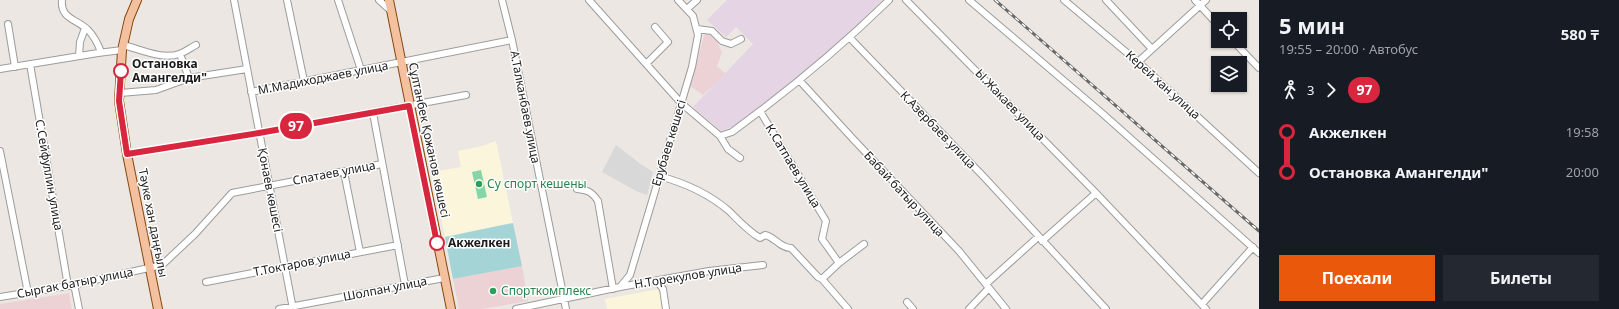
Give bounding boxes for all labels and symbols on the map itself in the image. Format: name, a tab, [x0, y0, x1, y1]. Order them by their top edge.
street label: Керей хан улица	[1122, 46, 1204, 123]
street label: А.Талканбаев улица	[506, 49, 545, 165]
place label: Остановка Амангелди"	[132, 55, 207, 86]
street label: М.Мадиходжаев улица	[256, 57, 390, 99]
street label: Сұлтанбек Қожанов көшесі	[405, 61, 454, 219]
marker: Остановка Амангелди"	[113, 63, 129, 79]
street label: Ы.Жакаев улица	[972, 65, 1049, 144]
street label: К.Азербаев улица	[897, 87, 980, 172]
street label: Ерубаев көшесі	[647, 97, 690, 188]
line badge: 97	[278, 113, 314, 139]
street label: С.Сейфуллин улица	[31, 118, 68, 232]
street label: К.Сатпаев улица	[762, 121, 825, 211]
street label: Қонаев көшесі	[254, 146, 287, 233]
street label: Бабай батыр улица	[860, 147, 949, 240]
street label: Спатаев улица	[291, 156, 377, 189]
street label: Тәуке хан даңғылы	[135, 167, 172, 279]
place label: Су спорт кешены	[487, 175, 587, 192]
marker: Су спорт кешены	[474, 179, 484, 189]
place label: Акжелкен	[448, 234, 510, 251]
marker: Акжелкен	[429, 235, 445, 251]
street label: Т.Токтаров улица	[252, 245, 352, 280]
street label: Н.Торекулов улица	[633, 259, 743, 292]
street label: Сыргак батыр улица	[15, 263, 135, 302]
street label: Шолпан улица	[342, 272, 428, 305]
place label: Спорткомплекс	[501, 282, 591, 299]
marker: Спорткомплекс	[488, 286, 498, 296]

